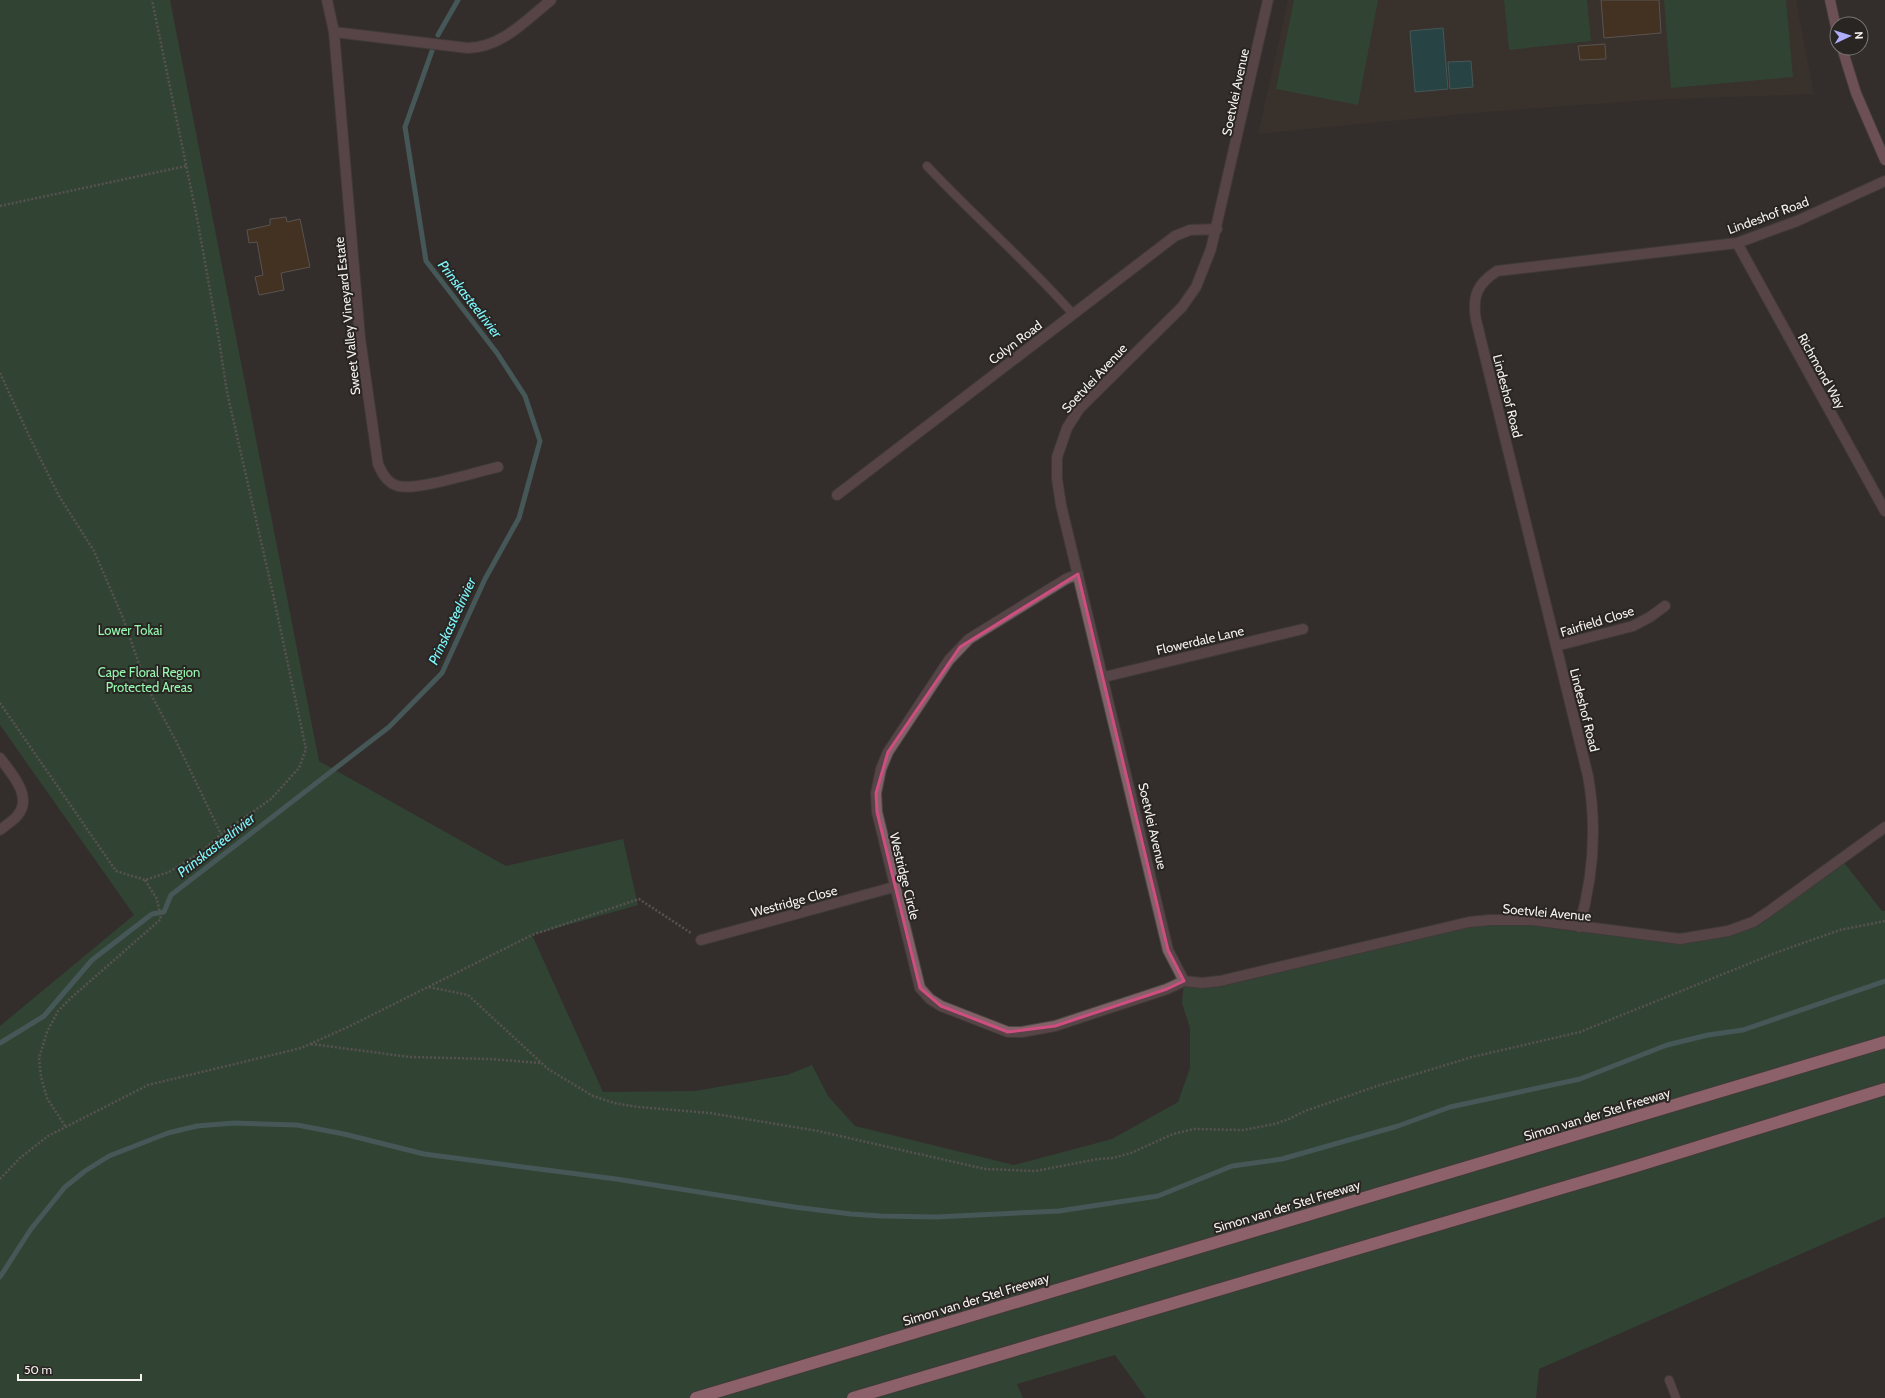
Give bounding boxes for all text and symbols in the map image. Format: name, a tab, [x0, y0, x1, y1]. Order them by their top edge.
north arrow	[1829, 16, 1869, 56]
text: N	[1852, 31, 1866, 40]
street label: Soetvlei Avenue	[1218, 47, 1252, 137]
street label: Lindeshof Road	[1725, 193, 1811, 237]
street label: Sweet Valley Vineyard Estate	[331, 236, 363, 396]
water label: Prinskasteelrivier	[434, 256, 506, 342]
street label: Colyn Road	[985, 317, 1045, 367]
street label: Richmond Way	[1795, 331, 1850, 412]
street label: Soetvlei Avenue	[1058, 340, 1130, 416]
street label: Lindeshof Road	[1490, 353, 1526, 439]
water label: Prinskasteelrivier	[424, 574, 480, 667]
street label: Fairfield Close	[1558, 602, 1636, 640]
park label: Lower Tokai	[98, 622, 162, 638]
street label: Flowerdale Lane	[1155, 622, 1246, 658]
park label: Cape Floral Region Protected Areas	[98, 664, 200, 695]
street label: Lindeshof Road	[1567, 667, 1603, 753]
street label: Soetvlei Avenue	[1135, 781, 1171, 871]
water label: Prinskasteelrivier	[173, 809, 259, 881]
street label: Westridge Circle	[886, 831, 924, 921]
street label: Westridge Close	[749, 882, 839, 920]
street label: Soetvlei Avenue	[1502, 900, 1592, 924]
street label: Simon van der Stel Freeway	[1522, 1084, 1673, 1144]
street label: Simon van der Stel Freeway	[1212, 1176, 1363, 1236]
street label: Simon van der Stel Freeway	[901, 1269, 1052, 1329]
scale bar	[18, 1356, 141, 1382]
text: 50 m	[24, 1362, 52, 1377]

